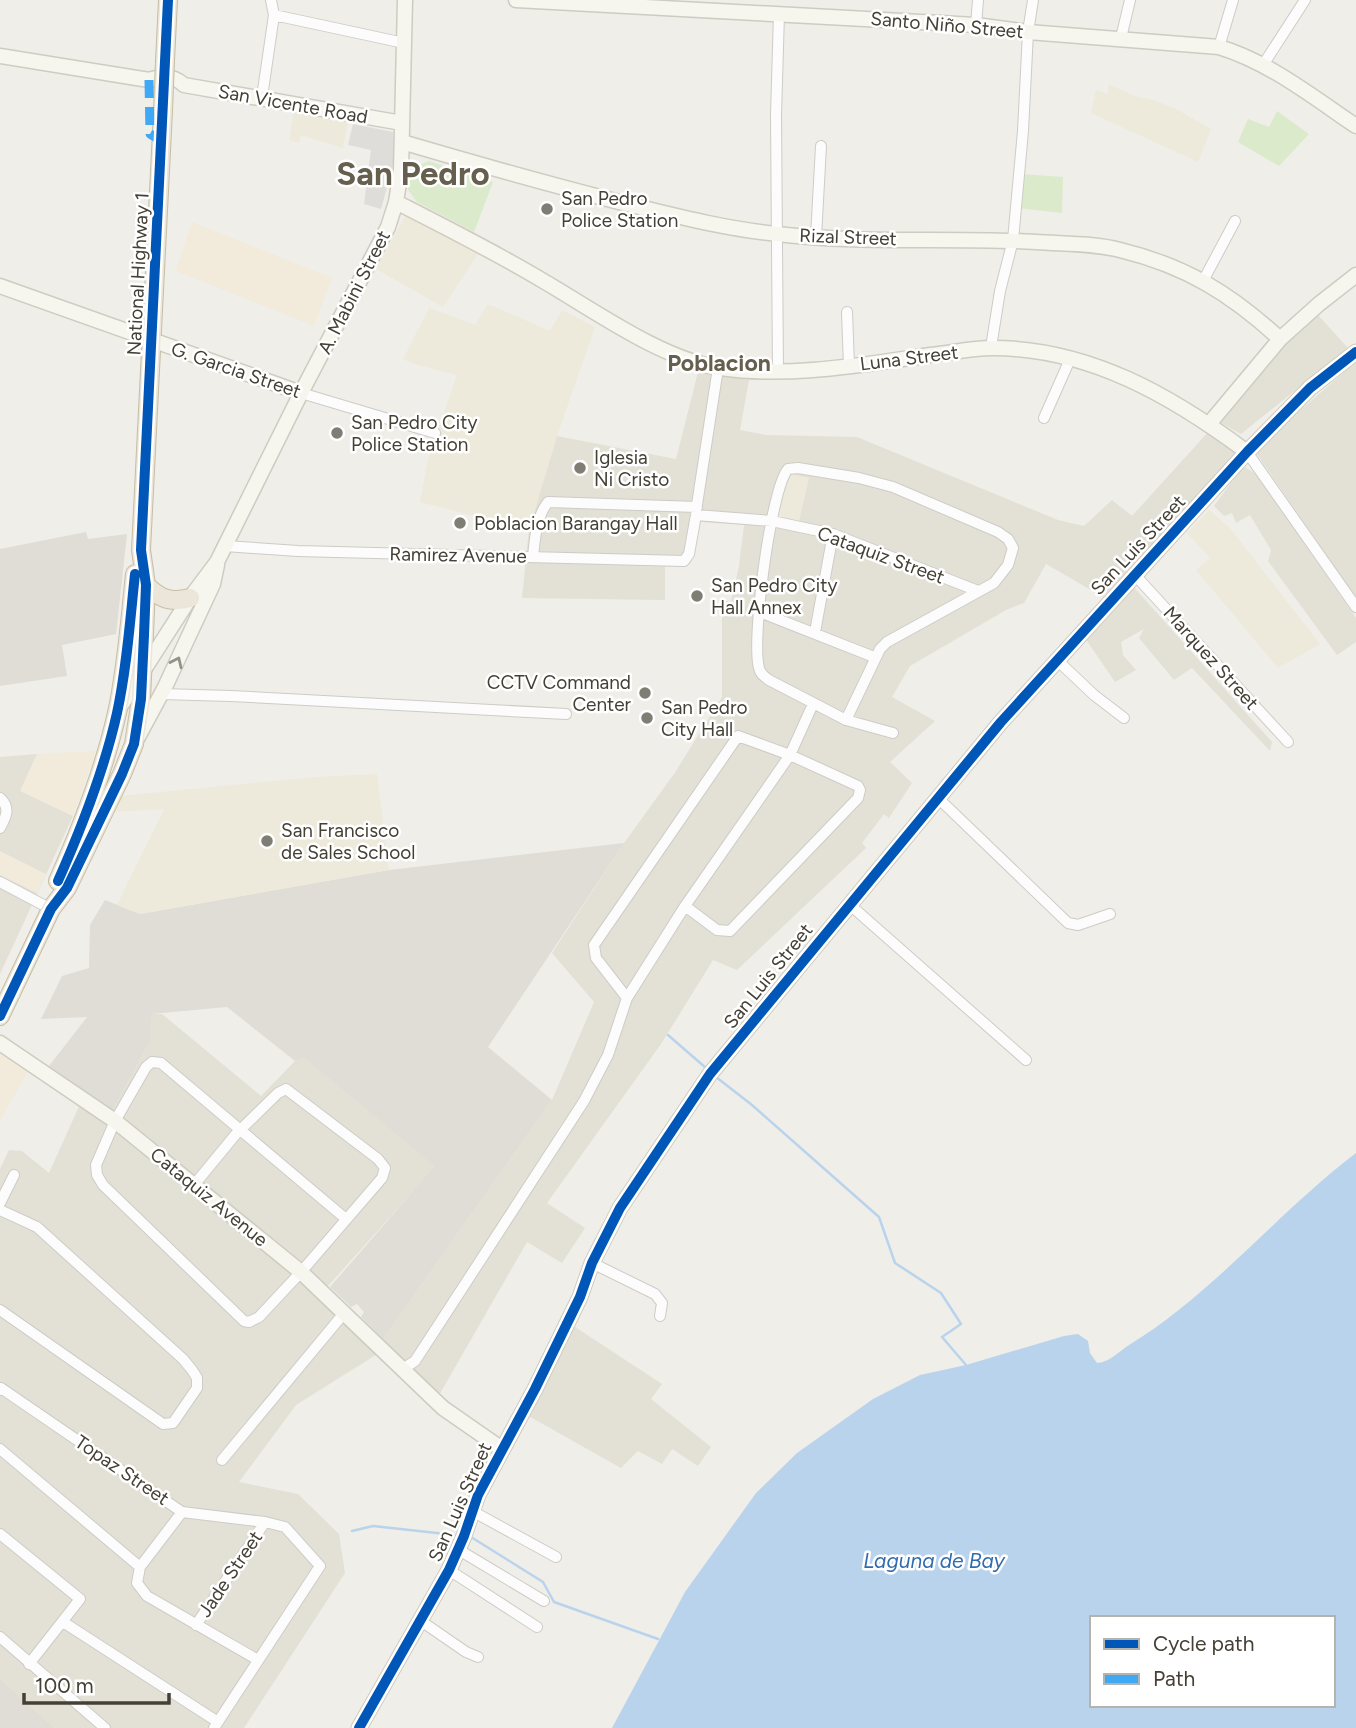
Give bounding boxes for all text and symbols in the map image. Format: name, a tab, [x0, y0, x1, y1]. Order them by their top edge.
street label: Santo Niño Street	[870, 7, 1024, 43]
street label: San Vicente Road	[216, 80, 370, 128]
district label: San Pedro	[336, 154, 490, 193]
place label: San Pedro Police Station	[561, 187, 678, 232]
street label: National Highway 1	[122, 192, 154, 356]
marker: San Pedro Police Station	[539, 201, 555, 217]
street label: Rizal Street	[799, 224, 897, 250]
street label: A. Mabini Street	[313, 226, 395, 358]
street label: G. Garcia Street	[168, 337, 304, 403]
street label: Luna Street	[859, 341, 959, 375]
district label: Poblacion	[667, 349, 771, 377]
place label: San Pedro City Police Station	[351, 411, 477, 456]
marker: San Pedro City Police Station	[329, 425, 345, 441]
place label: Iglesia Ni Cristo	[594, 446, 669, 491]
marker: Iglesia Ni Cristo	[572, 460, 588, 476]
street label: San Luis Street	[1086, 490, 1190, 600]
place label: Poblacion Barangay Hall	[474, 512, 678, 535]
marker: Poblacion Barangay Hall	[452, 515, 468, 531]
street label: Cataquiz Street	[814, 521, 948, 589]
street label: Ramirez Avenue	[389, 542, 527, 568]
place label: San Pedro City Hall Annex	[711, 574, 837, 619]
marker: San Pedro City Hall Annex	[689, 588, 705, 604]
street label: Marquez Street	[1159, 601, 1263, 715]
one-way arrow	[169, 657, 183, 669]
place label: CCTV Command Center	[487, 671, 632, 716]
marker: CCTV Command Center	[637, 685, 653, 701]
place label: San Pedro City Hall	[661, 696, 747, 741]
marker: San Pedro City Hall	[639, 710, 655, 726]
place label: San Francisco de Sales School	[281, 819, 415, 864]
marker: San Francisco de Sales School	[259, 833, 275, 849]
street label: San Luis Street	[719, 919, 817, 1033]
street label: Cataquiz Avenue	[146, 1143, 272, 1251]
street label: Topaz Street	[71, 1430, 173, 1510]
street label: San Luis Street	[423, 1439, 497, 1565]
street label: Jade Street	[193, 1527, 267, 1621]
water label: Laguna de Bay	[863, 1548, 1006, 1573]
legend	[1090, 1616, 1335, 1707]
text: Cycle path	[1153, 1631, 1254, 1656]
scale bar	[24, 1662, 170, 1706]
text: Path	[1153, 1666, 1195, 1691]
text: 100 m	[35, 1673, 94, 1698]

